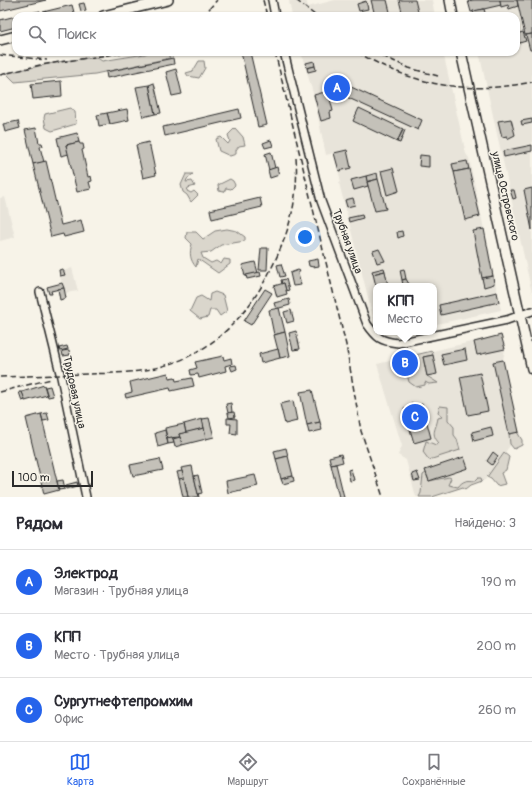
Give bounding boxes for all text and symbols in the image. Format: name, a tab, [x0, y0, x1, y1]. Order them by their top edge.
search box	[12, 12, 520, 56]
icon: search	[26, 23, 48, 45]
text: Поиск	[58, 25, 97, 44]
pin: A	[324, 73, 350, 103]
street label: улица Островского	[489, 149, 522, 242]
street label: Трубная улица	[330, 207, 365, 275]
your location	[295, 227, 315, 247]
popup	[373, 283, 437, 335]
text: КПП	[387, 292, 414, 311]
text: Место	[387, 311, 423, 327]
pin: B	[392, 348, 418, 378]
street label: Трудовая улица	[60, 355, 89, 430]
pin: C	[402, 402, 428, 432]
scale bar	[12, 469, 93, 488]
text: 100 m	[18, 471, 49, 484]
text: Рядом	[16, 513, 63, 534]
text: Найдено: 3	[454, 515, 516, 531]
text: Электрод	[54, 564, 118, 583]
text: A	[25, 574, 33, 590]
text: 190 m	[481, 574, 516, 590]
text: Магазин · Трубная улица	[54, 583, 188, 599]
text: КПП	[54, 628, 81, 647]
text: B	[25, 638, 33, 654]
text: 200 m	[477, 638, 516, 654]
text: Место · Трубная улица	[54, 647, 180, 663]
text: Сургутнефтепромхим	[54, 692, 193, 711]
text: C	[25, 702, 33, 718]
text: 260 m	[478, 702, 516, 718]
text: Офис	[54, 711, 84, 727]
tab: Карта	[67, 751, 94, 788]
tab: Маршрут	[227, 751, 269, 788]
tab: Сохранённые	[402, 751, 465, 788]

